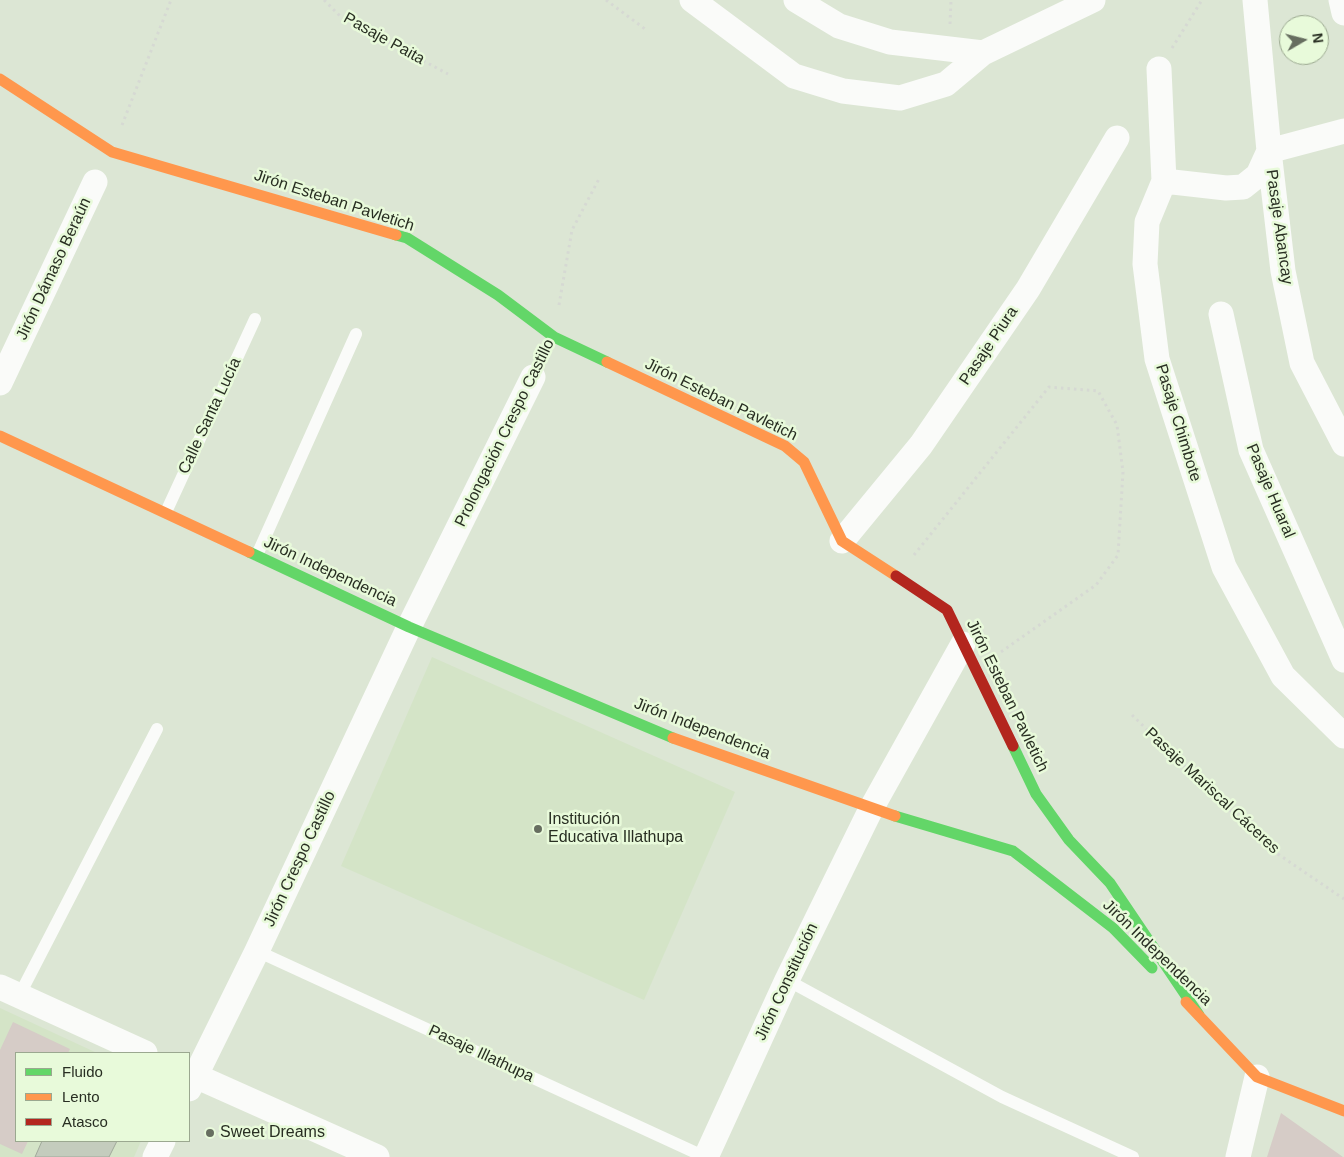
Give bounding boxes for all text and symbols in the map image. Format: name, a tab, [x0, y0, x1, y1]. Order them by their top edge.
street label: Pasaje Paita	[340, 9, 428, 69]
north arrow	[1279, 15, 1329, 65]
text: N	[1309, 32, 1326, 44]
street label: Jirón Esteban Pavletich	[252, 166, 416, 236]
street label: Pasaje Abancay	[1261, 168, 1297, 286]
street label: Jirón Dámaso Beraún	[13, 195, 95, 343]
street label: Pasaje Piura	[956, 303, 1022, 389]
street label: Prolongación Crespo Castillo	[451, 336, 559, 530]
street label: Calle Santa Lucía	[175, 355, 245, 477]
street label: Jirón Esteban Pavletich	[642, 355, 800, 445]
street label: Pasaje Chimbote	[1151, 362, 1205, 484]
street label: Pasaje Huaral	[1242, 441, 1298, 541]
street label: Jirón Independencia	[261, 533, 399, 611]
street label: Jirón Esteban Pavletich	[962, 617, 1052, 775]
street label: Jirón Independencia	[631, 694, 773, 764]
street label: Pasaje Mariscal Cáceres	[1141, 724, 1283, 858]
street label: Jirón Crespo Castillo	[260, 788, 340, 930]
place label: Institución Educativa Illathupa	[548, 810, 683, 848]
marker: Institución Educativa Illathupa	[532, 823, 544, 835]
street label: Jirón Independencia	[1098, 896, 1216, 1010]
street label: Jirón Constitución	[751, 920, 823, 1044]
street label: Pasaje Illathupa	[425, 1021, 537, 1087]
legend	[15, 1052, 190, 1142]
text: Fluido	[62, 1063, 103, 1080]
text: Lento	[62, 1088, 100, 1105]
text: Atasco	[62, 1113, 108, 1130]
place label: Sweet Dreams	[220, 1123, 325, 1143]
marker: Sweet Dreams	[204, 1127, 216, 1139]

